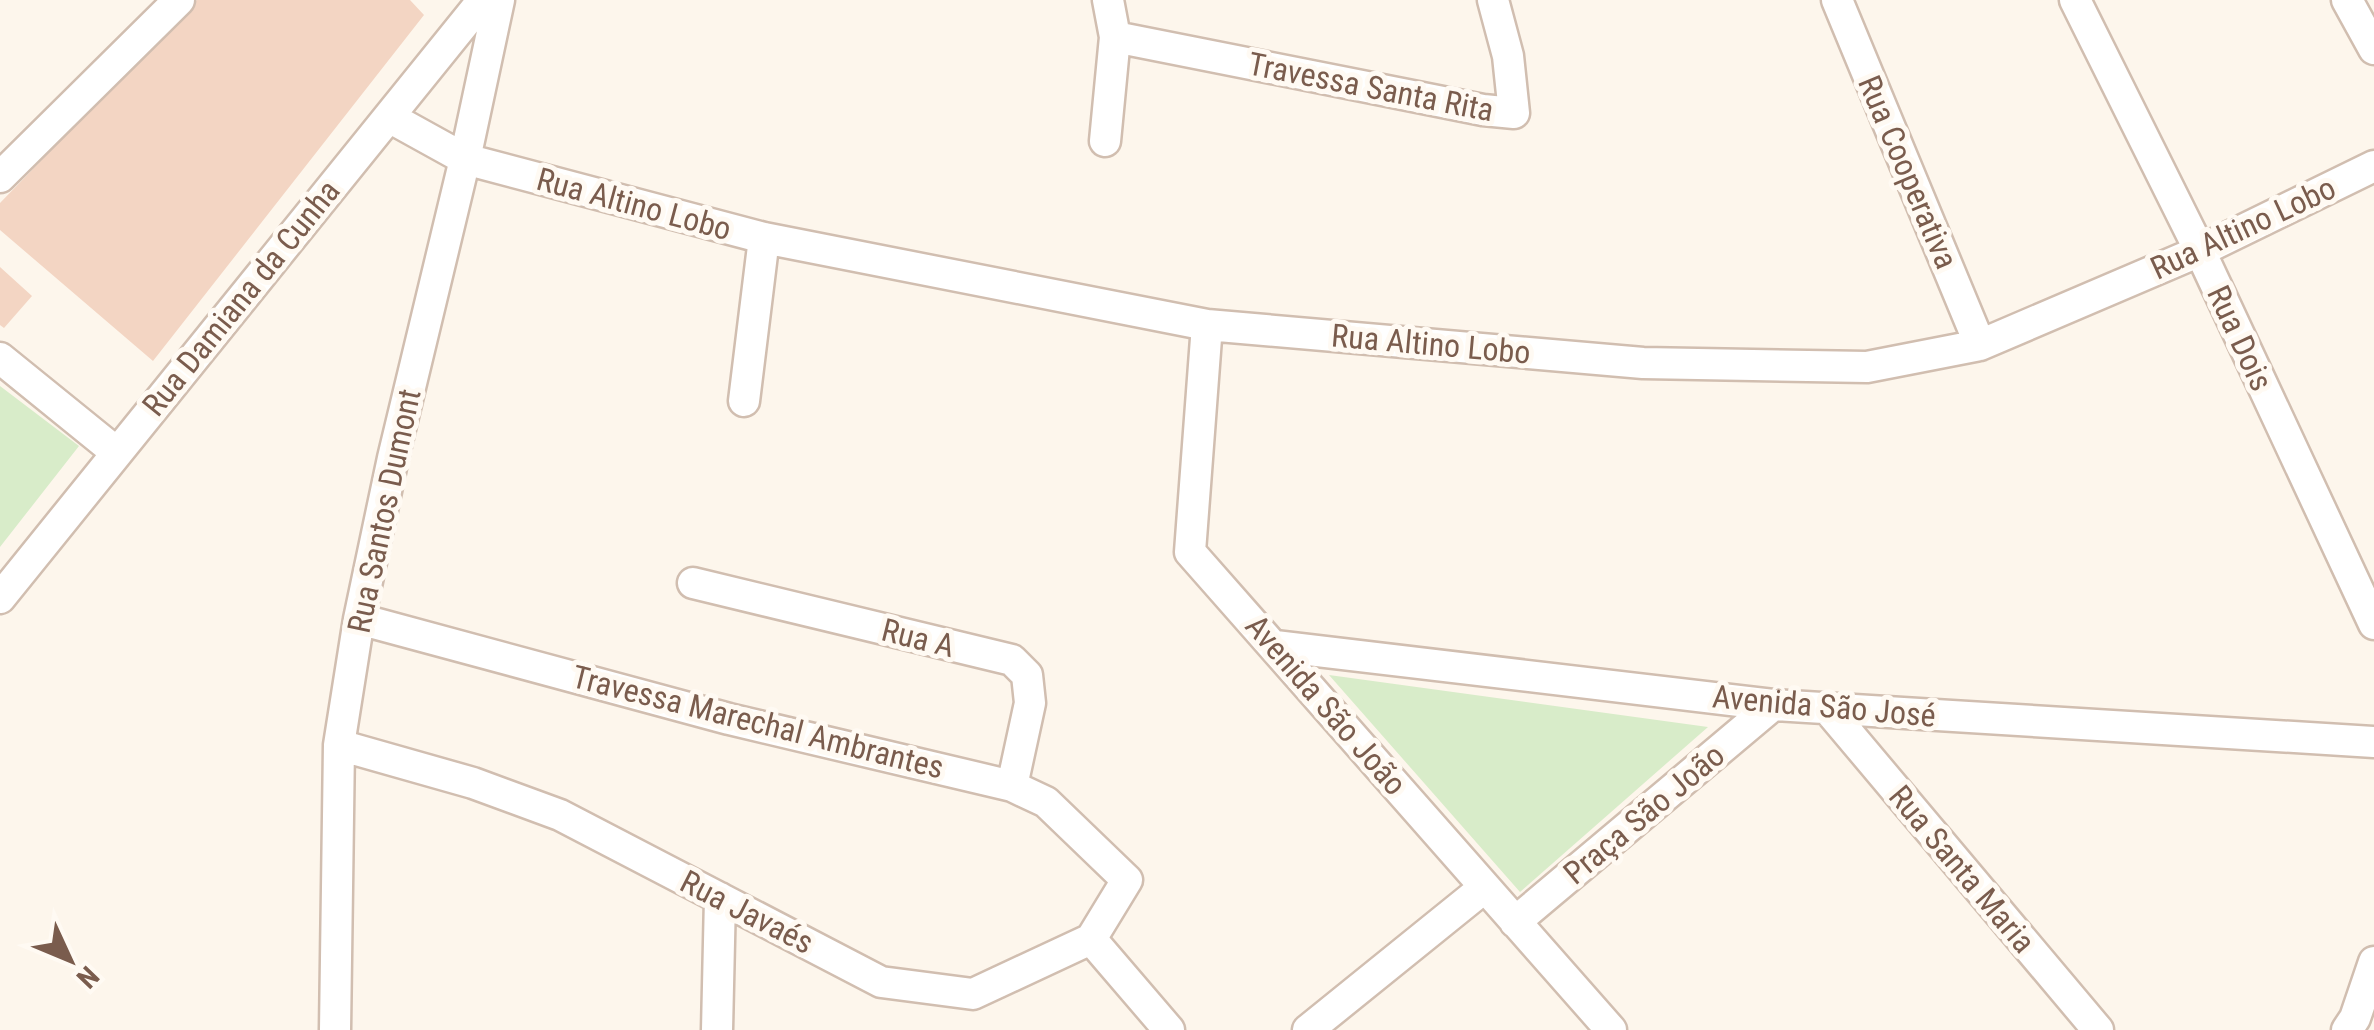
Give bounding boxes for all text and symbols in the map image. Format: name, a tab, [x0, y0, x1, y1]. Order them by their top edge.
street label: Travessa Santa Rita	[1245, 45, 1497, 129]
street label: Rua Cooperativa	[1850, 70, 1966, 274]
street label: Rua Altino Lobo	[533, 160, 735, 248]
street label: Rua Altino Lobo	[2144, 169, 2342, 287]
street label: Rua Damiana da Cunha	[134, 173, 348, 423]
street label: Rua Dois	[2199, 279, 2281, 397]
street label: Rua Altino Lobo	[1330, 316, 1532, 372]
street label: Rua Santos Dumont	[340, 385, 428, 637]
street label: Avenida São João	[1238, 607, 1414, 803]
street label: Rua A	[878, 611, 958, 665]
street label: Travessa Marechal Ambrantes	[568, 657, 948, 787]
street label: Avenida São José	[1711, 677, 1937, 735]
street label: Praça São João	[1556, 736, 1732, 892]
street label: Rua Santa Maria	[1881, 778, 2043, 960]
street label: Rua Javaés	[674, 862, 820, 962]
north arrow	[20, 910, 120, 1010]
text: N	[70, 959, 105, 995]

